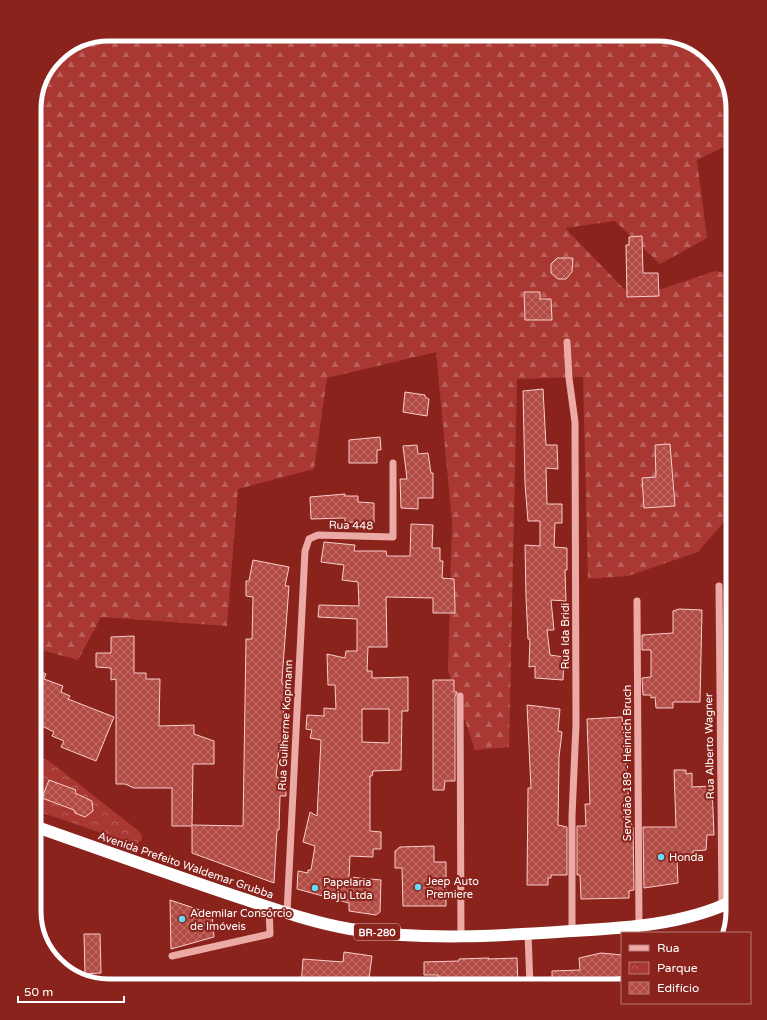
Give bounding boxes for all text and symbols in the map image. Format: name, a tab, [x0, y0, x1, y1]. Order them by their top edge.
street label: Rua 448	[329, 519, 373, 532]
street label: Rua Ida Bridi	[559, 603, 572, 669]
street label: Rua Guilherme Kopmann	[276, 659, 295, 791]
street label: Servidão 189 - Heinrich Bruch	[621, 685, 634, 841]
street label: Rua Alberto Wagner	[702, 692, 717, 799]
street label: Avenida Prefeito Waldemar Grubba	[96, 829, 275, 902]
place label: Honda	[669, 851, 704, 864]
marker: Honda	[656, 852, 666, 862]
place label: Jeep Auto Premiere	[426, 875, 479, 901]
place label: Papelaria Baju Ltda	[323, 876, 373, 902]
marker: Jeep Auto Premiere	[413, 882, 423, 892]
marker: Papelaria Baju Ltda	[310, 883, 320, 893]
place label: Ademilar Consórcio de Imóveis	[190, 907, 293, 933]
marker: Ademilar Consórcio de Imóveis	[177, 914, 187, 924]
road number: BR-280	[354, 924, 400, 940]
legend	[621, 932, 751, 1004]
text: Rua	[657, 941, 680, 955]
text: Parque	[657, 961, 698, 975]
scale bar	[18, 978, 124, 1004]
text: Edifício	[657, 981, 699, 995]
text: 50 m	[24, 985, 53, 999]

